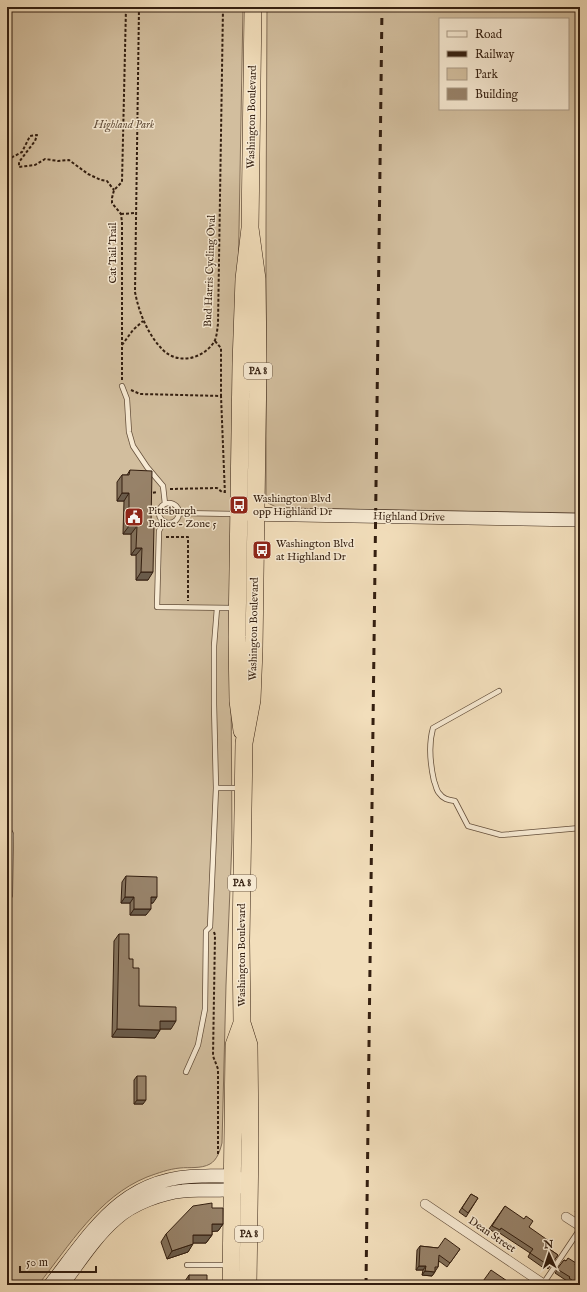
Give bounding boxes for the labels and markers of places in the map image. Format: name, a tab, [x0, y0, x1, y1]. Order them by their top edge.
place label: Washington Blvd opp Highland Dr	[253, 492, 332, 519]
bus stop icon: Washington Blvd opp Highland Dr	[228, 494, 250, 516]
place label: Pittsburgh Police - Zone 5	[148, 504, 217, 531]
public building icon: Pittsburgh Police - Zone 5	[123, 506, 145, 528]
place label: Washington Blvd at Highland Dr	[276, 537, 354, 564]
bus stop icon: Washington Blvd at Highland Dr	[251, 539, 273, 561]

